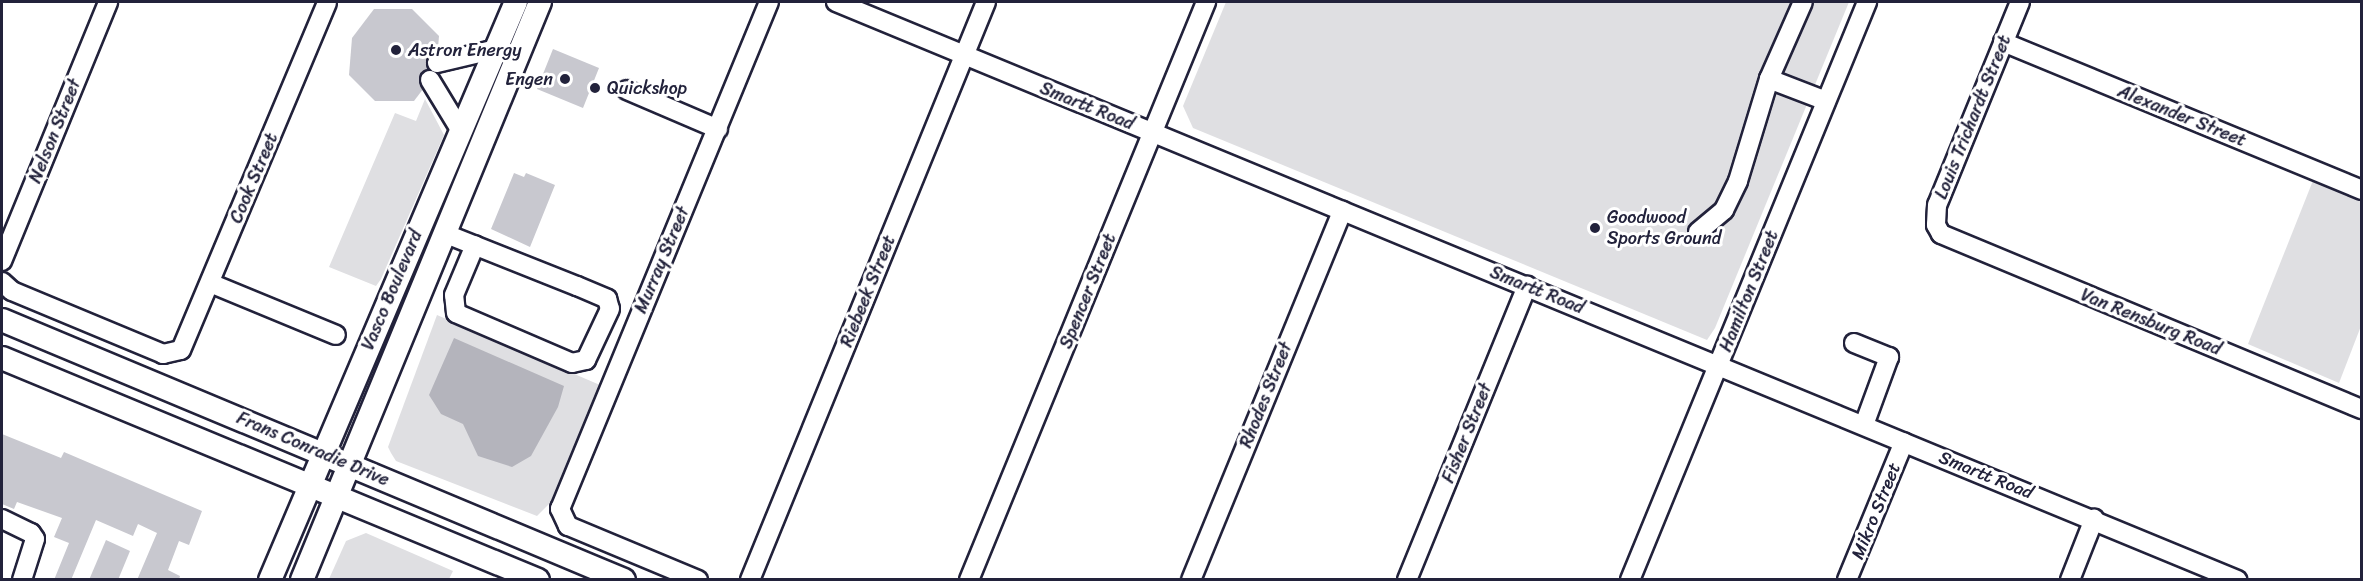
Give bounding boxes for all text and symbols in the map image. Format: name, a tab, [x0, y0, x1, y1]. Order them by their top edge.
street label: Louis Trichardt Street	[1930, 32, 2016, 202]
place label: Astron Energy	[408, 39, 522, 61]
marker: Astron Energy	[389, 43, 403, 57]
place label: Engen	[505, 68, 553, 90]
marker: Engen	[558, 72, 572, 86]
street label: Nelson Street	[24, 75, 86, 187]
place label: Quickshop	[607, 77, 687, 99]
street label: Smartt Road	[1037, 77, 1137, 135]
street label: Alexander Street	[2115, 80, 2249, 152]
marker: Quickshop	[588, 81, 602, 95]
street label: Cook Street	[225, 130, 283, 226]
street label: Murray Street	[630, 203, 694, 317]
place label: Goodwood Sports Ground	[1607, 207, 1721, 250]
marker: Goodwood Sports Ground	[1588, 221, 1602, 235]
street label: Vasco Boulevard	[357, 227, 427, 353]
street label: Hamilton Street	[1715, 227, 1783, 355]
street label: Spencer Street	[1055, 230, 1121, 352]
street label: Riebeek Street	[836, 232, 900, 350]
street label: Smartt Road	[1487, 261, 1587, 319]
street label: Van Rensburg Road	[2077, 284, 2225, 360]
street label: Rhodes Street	[1235, 339, 1297, 451]
street label: Fisher Street	[1437, 380, 1497, 486]
street label: Frans Conradie Drive	[233, 407, 393, 491]
street label: Smartt Road	[1936, 446, 2036, 504]
street label: Mikro Street	[1847, 459, 1905, 563]

